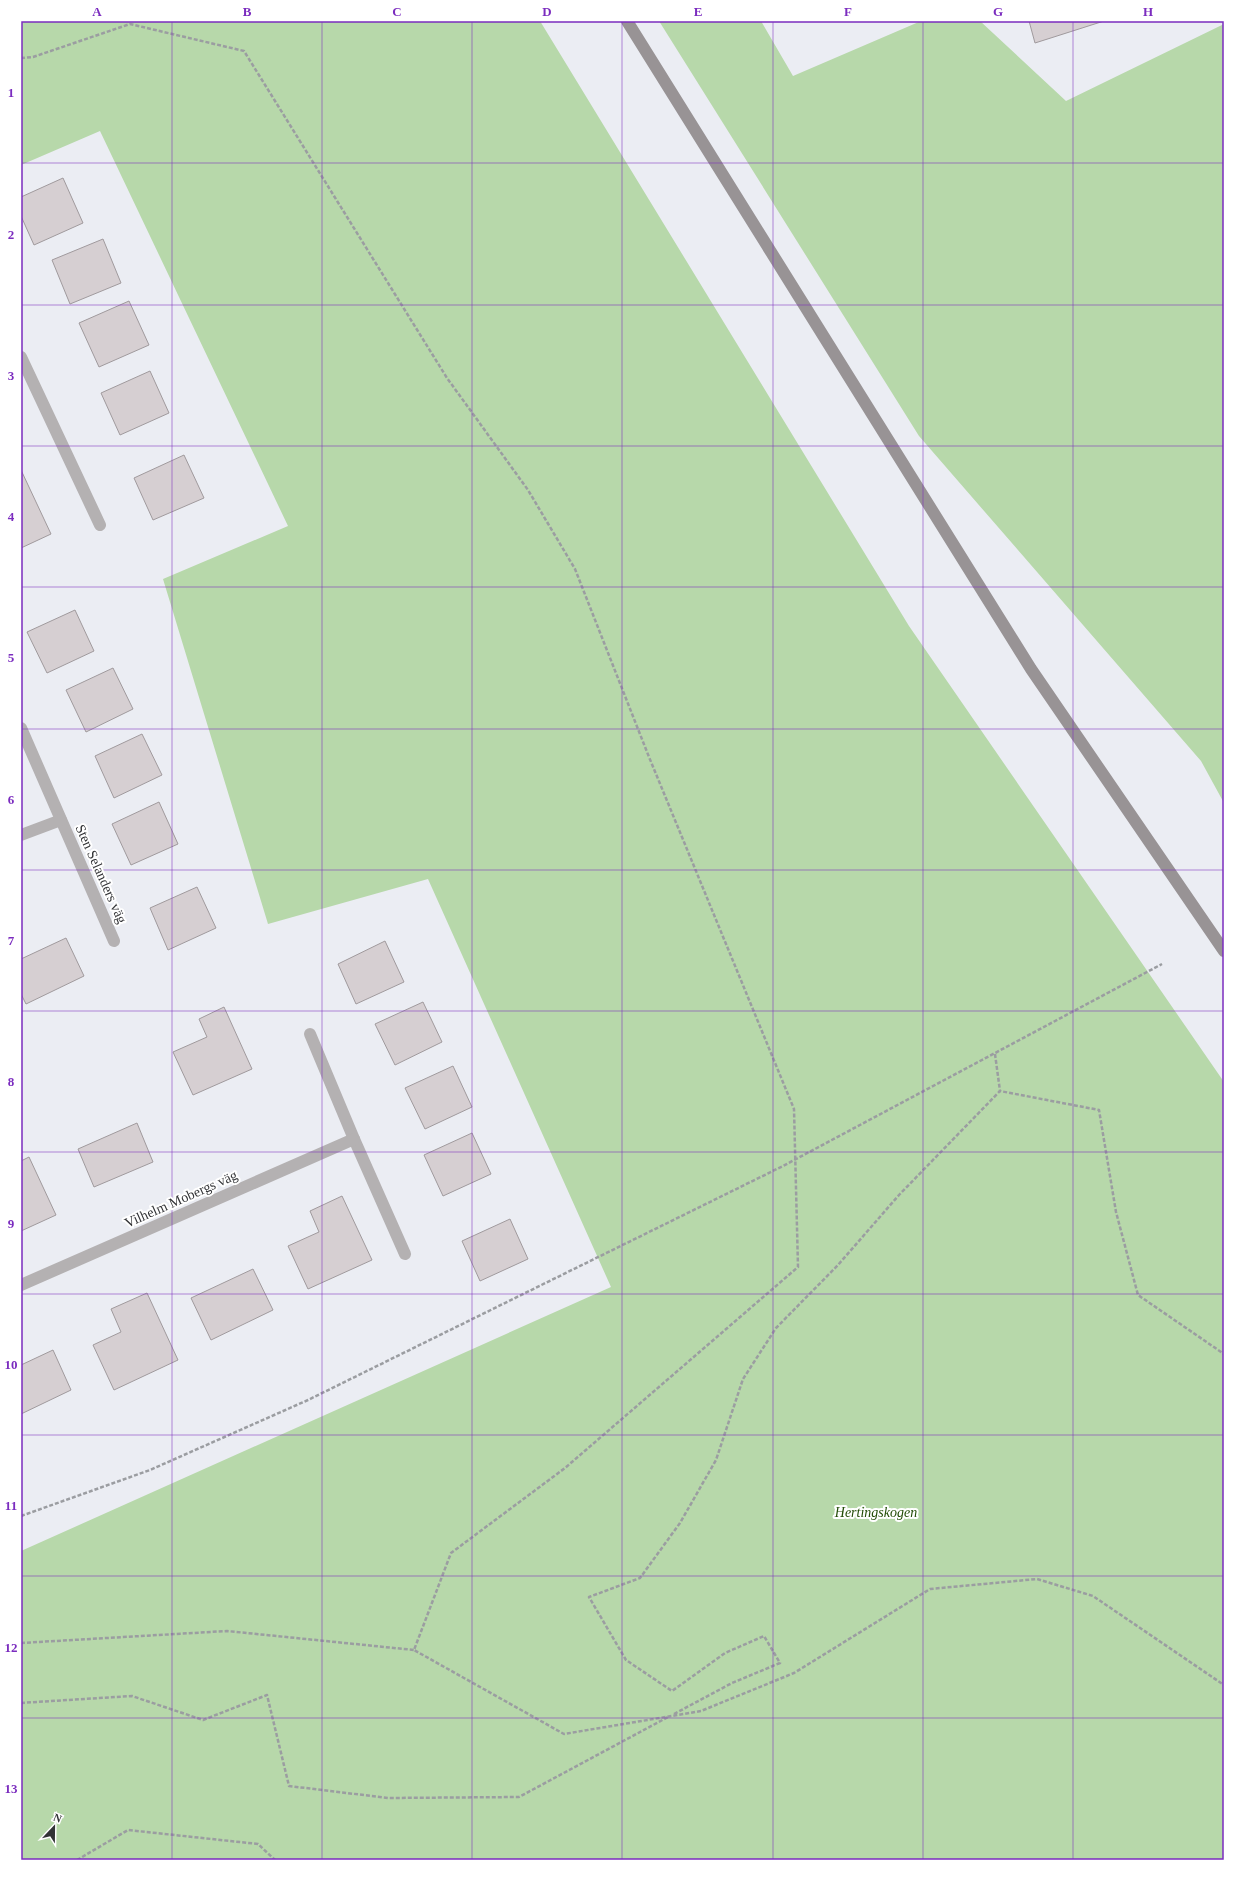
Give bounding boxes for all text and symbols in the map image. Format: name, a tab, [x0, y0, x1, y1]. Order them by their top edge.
text: A	[92, 4, 102, 19]
text: B	[243, 4, 252, 19]
text: C	[392, 4, 402, 19]
text: D	[542, 4, 552, 19]
text: E	[694, 4, 702, 19]
text: F	[844, 4, 852, 19]
text: G	[993, 4, 1003, 19]
text: H	[1143, 4, 1153, 19]
text: 1	[8, 85, 14, 100]
text: 2	[8, 227, 14, 242]
text: 3	[8, 368, 15, 383]
text: 4	[8, 509, 15, 524]
text: 5	[8, 650, 15, 665]
text: 6	[8, 792, 15, 807]
street label: Sten Selanders väg	[72, 822, 130, 926]
text: 7	[8, 933, 15, 948]
text: 8	[8, 1074, 15, 1089]
street label: Vilhelm Mobergs väg	[122, 1167, 240, 1231]
text: 9	[8, 1216, 15, 1231]
text: 10	[5, 1357, 18, 1372]
text: 11	[5, 1498, 17, 1513]
park label: Hertingskogen	[834, 1505, 917, 1520]
text: 12	[5, 1640, 18, 1655]
text: 13	[5, 1781, 18, 1796]
north arrow	[34, 1807, 74, 1847]
text: N	[52, 1811, 64, 1825]

